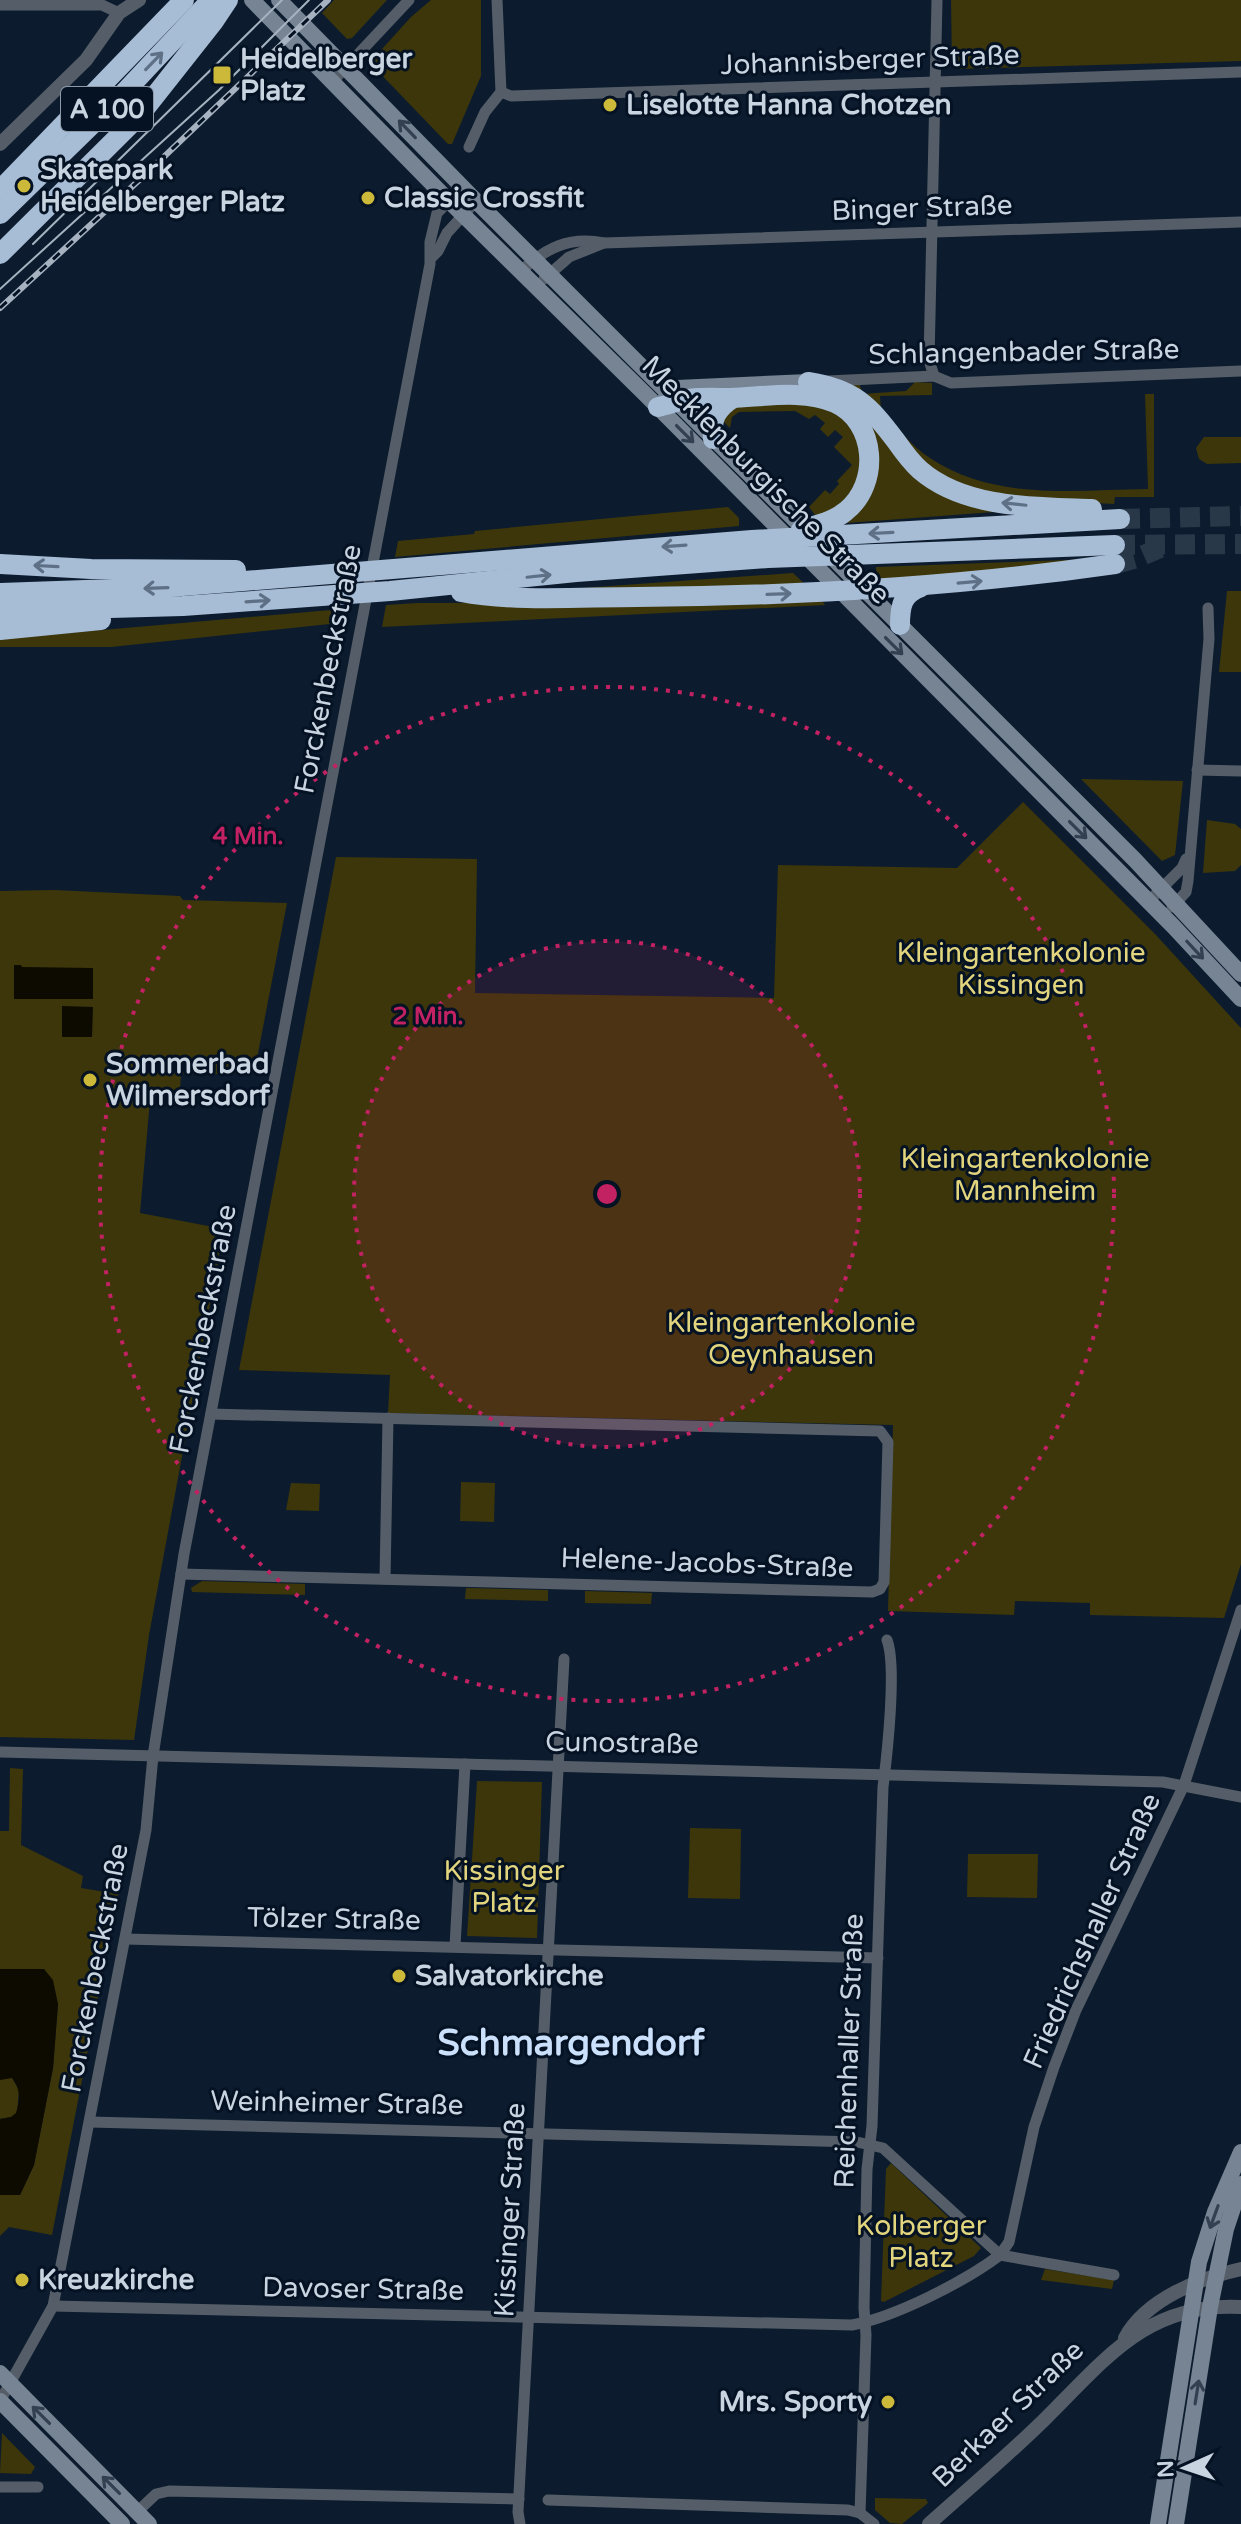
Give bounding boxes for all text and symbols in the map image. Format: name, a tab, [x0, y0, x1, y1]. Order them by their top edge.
street label: Johannisberger Straße	[720, 38, 1020, 82]
place label: Heidelberger Platz	[240, 42, 413, 108]
one-way arrow	[145, 51, 163, 71]
marker: Heidelberger Platz	[211, 64, 233, 86]
road number: A 100	[61, 87, 153, 131]
place label: Liselotte Hanna Chotzen	[626, 88, 952, 122]
marker: Liselotte Hanna Chotzen	[601, 96, 619, 114]
one-way arrow	[398, 120, 417, 139]
place label: Skatepark Heidelberger Platz	[40, 153, 285, 219]
marker: Skatepark Heidelberger Platz	[15, 177, 33, 195]
place label: Classic Crossfit	[384, 181, 585, 215]
street label: Binger Straße	[831, 188, 1013, 228]
marker: Classic Crossfit	[359, 189, 377, 207]
street label: Schlangenbader Straße	[868, 332, 1180, 372]
street label: Mecklenburgische Straße	[635, 349, 897, 611]
one-way arrow	[675, 424, 694, 443]
one-way arrow	[1001, 496, 1028, 511]
one-way arrow	[868, 526, 895, 541]
one-way arrow	[661, 539, 688, 554]
street label: Forckenbeckstraße	[287, 542, 369, 796]
one-way arrow	[33, 558, 60, 573]
one-way arrow	[525, 569, 552, 584]
one-way arrow	[956, 575, 983, 590]
one-way arrow	[143, 580, 170, 595]
one-way arrow	[765, 587, 792, 602]
one-way arrow	[244, 593, 271, 608]
one-way arrow	[884, 636, 903, 655]
one-way arrow	[1068, 820, 1087, 839]
text: 4 Min.	[212, 822, 284, 851]
park label: Kleingartenkolonie Kissingen	[896, 936, 1146, 1002]
one-way arrow	[1186, 940, 1205, 960]
text: 2 Min.	[392, 1002, 464, 1031]
place label: Sommerbad Wilmersdorf	[106, 1047, 271, 1113]
marker: Sommerbad Wilmersdorf	[81, 1071, 99, 1089]
park label: Kleingartenkolonie Mannheim	[900, 1142, 1150, 1208]
centre of rings	[593, 1180, 621, 1208]
street label: Forckenbeckstraße	[162, 1202, 244, 1456]
park label: Kleingartenkolonie Oeynhausen	[666, 1306, 916, 1372]
street label: Helene-Jacobs-Straße	[560, 1541, 854, 1585]
street label: Cunostraße	[545, 1725, 699, 1761]
street label: Friedrichshaller Straße	[1016, 1788, 1168, 2074]
street label: Forckenbeckstraße	[54, 1841, 136, 2095]
park label: Kissinger Platz	[444, 1854, 565, 1920]
street label: Tölzer Straße	[247, 1900, 421, 1938]
street label: Reichenhaller Straße	[827, 1913, 871, 2189]
place label: Salvatorkirche	[415, 1959, 604, 1993]
marker: Salvatorkirche	[390, 1967, 408, 1985]
district label: Schmargendorf	[438, 2022, 706, 2065]
street label: Weinheimer Straße	[210, 2084, 464, 2122]
street label: Kissinger Straße	[487, 2102, 533, 2318]
one-way arrow	[1206, 2204, 1220, 2229]
park label: Kolberger Platz	[856, 2209, 987, 2275]
place label: Kreuzkirche	[38, 2263, 194, 2297]
street label: Davoser Straße	[262, 2270, 464, 2308]
marker: Kreuzkirche	[13, 2271, 31, 2289]
street label: Berkaer Straße	[925, 2333, 1091, 2495]
one-way arrow	[1190, 2379, 1205, 2405]
place label: Mrs. Sporty	[718, 2385, 872, 2419]
marker: Mrs. Sporty	[879, 2393, 897, 2411]
one-way arrow	[32, 2406, 51, 2425]
north arrow	[1145, 2428, 1225, 2508]
text: N	[1153, 2459, 1179, 2478]
one-way arrow	[101, 2475, 120, 2495]

